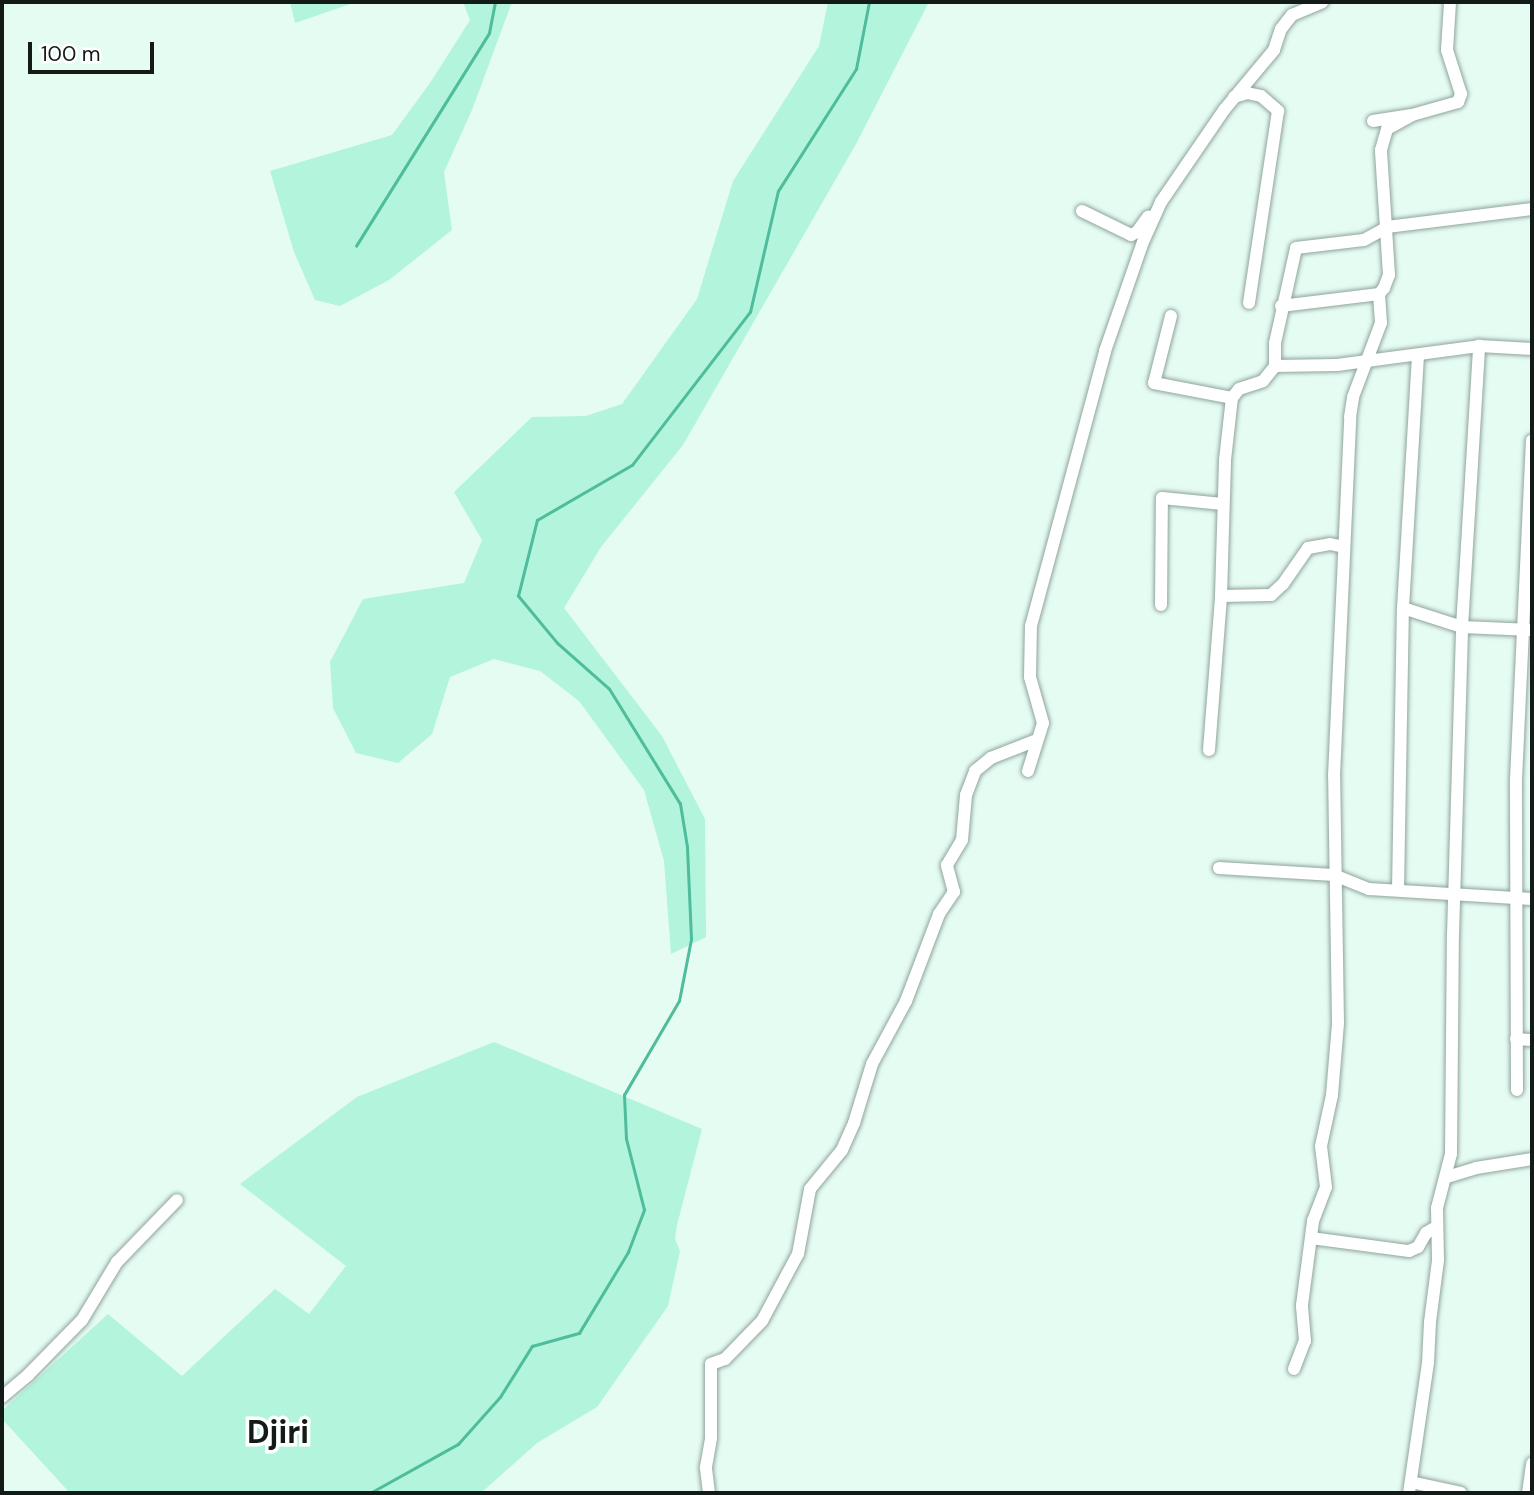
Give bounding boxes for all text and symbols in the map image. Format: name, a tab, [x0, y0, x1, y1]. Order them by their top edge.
scale bar	[32, 28, 158, 72]
text: 100 m	[41, 40, 101, 68]
district label: Djiri	[247, 1413, 309, 1451]

